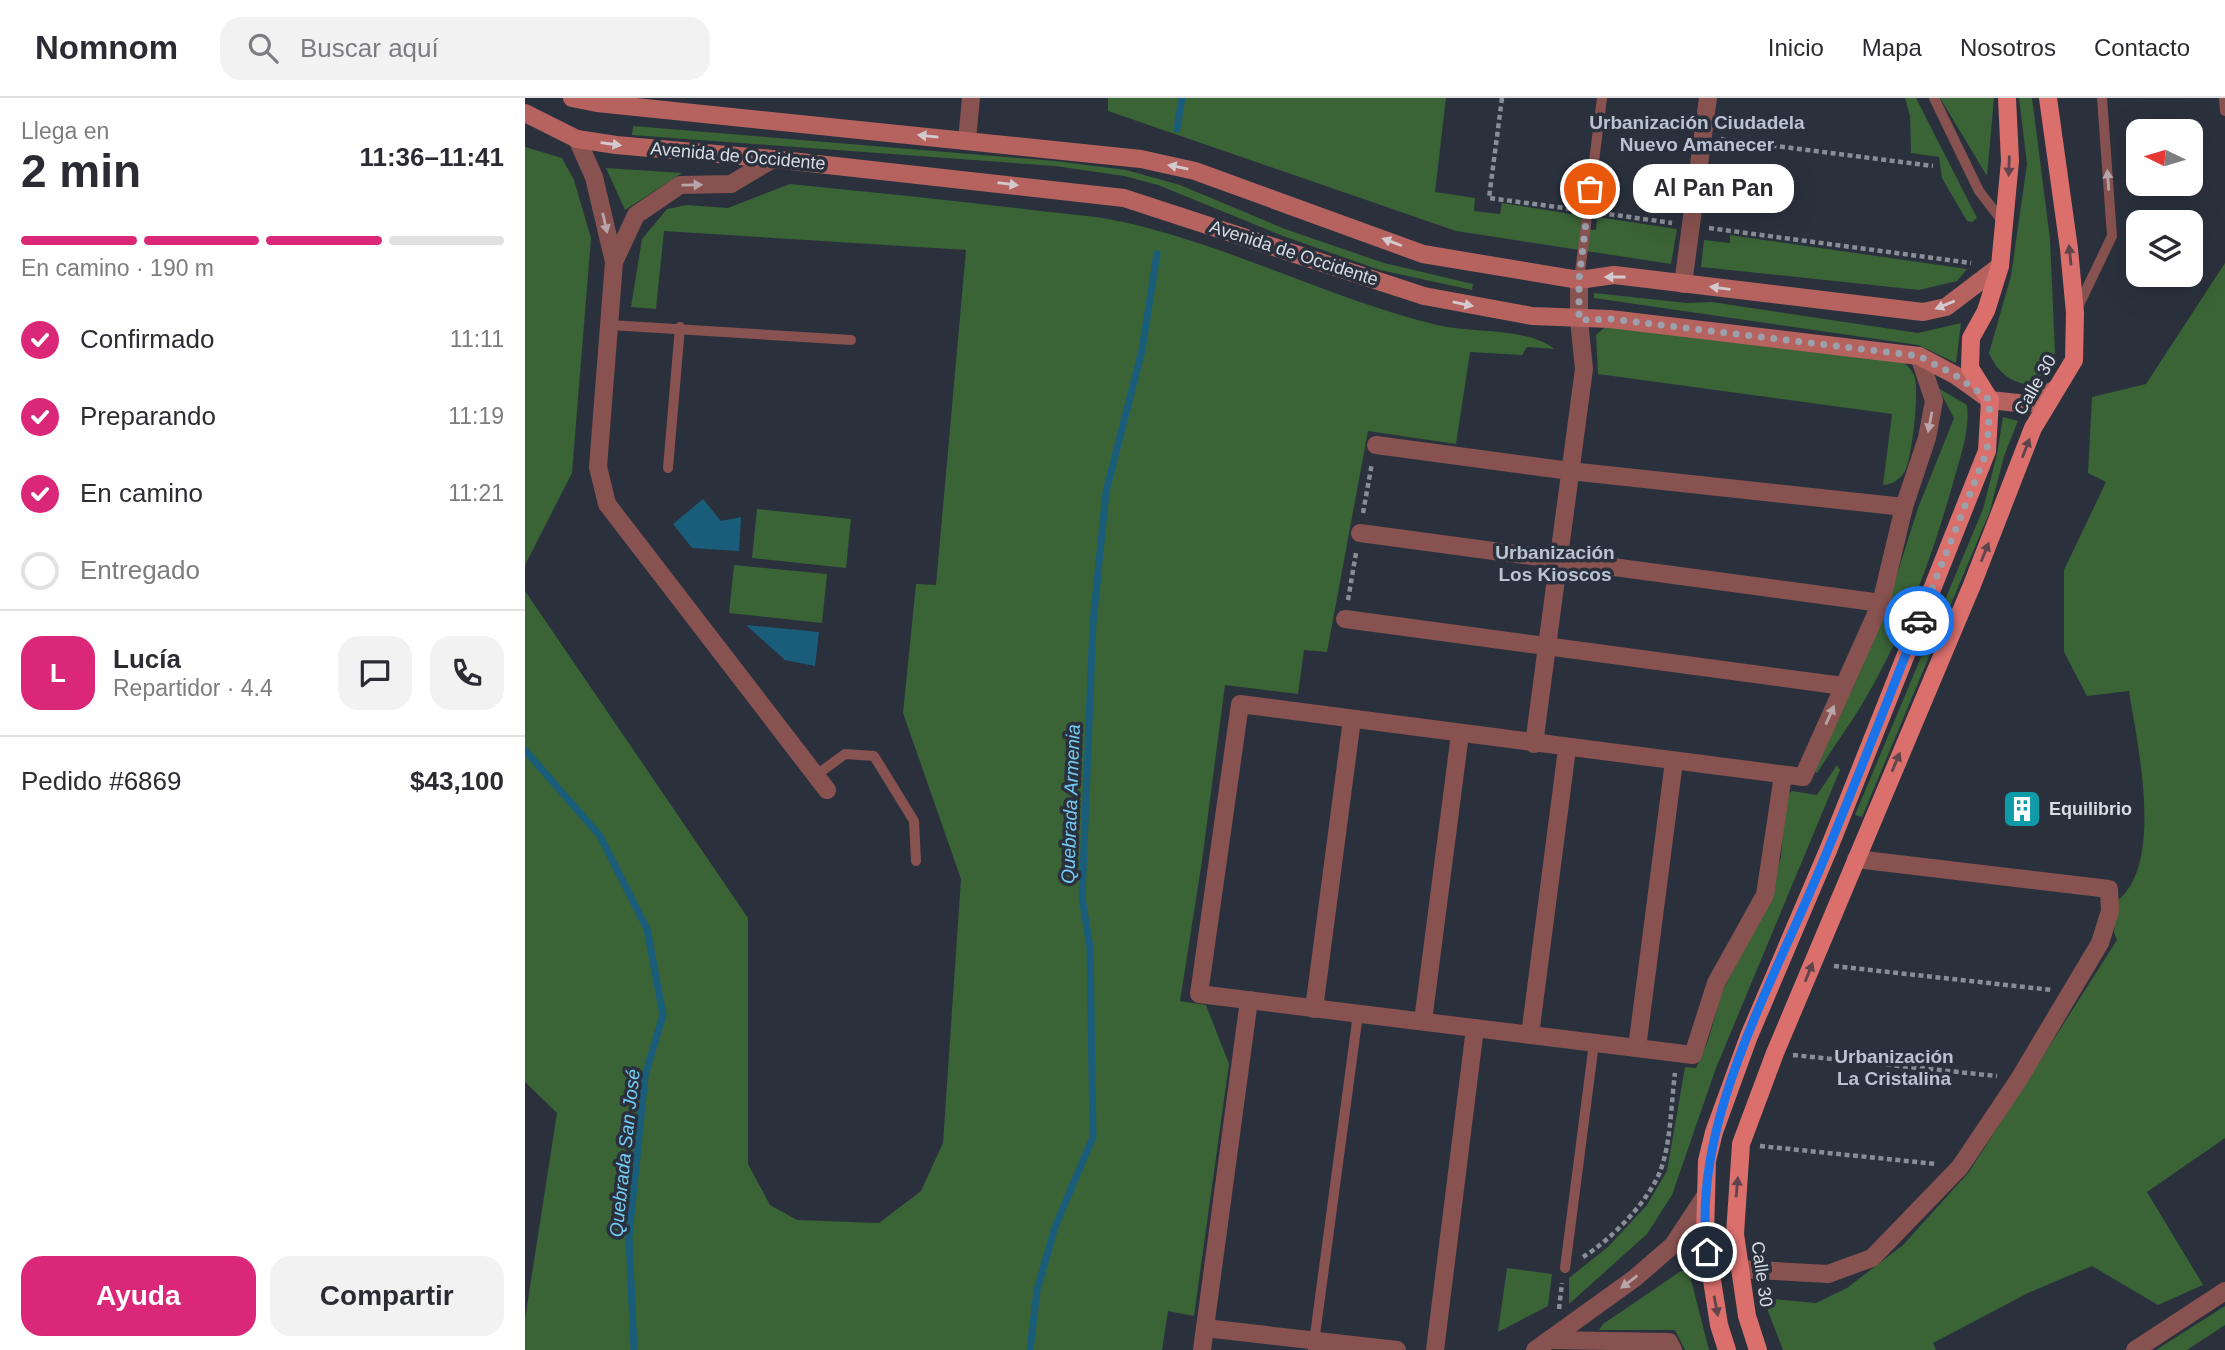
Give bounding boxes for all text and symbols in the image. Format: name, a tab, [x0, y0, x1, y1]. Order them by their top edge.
search box	[220, 17, 710, 80]
text: Nomnom	[35, 29, 178, 66]
icon: search	[244, 29, 282, 67]
text: Buscar aquí	[300, 33, 439, 63]
text: Inicio	[1768, 34, 1824, 61]
text: Mapa	[1862, 34, 1922, 61]
text: Nosotros	[1960, 34, 2056, 61]
text: Contacto	[2094, 34, 2190, 61]
district label: Urbanización Ciudadela Nuevo Amanecer	[1589, 112, 1805, 155]
text: Llega en	[21, 118, 109, 144]
north arrow	[2126, 119, 2203, 196]
map controls	[2126, 119, 2203, 287]
one-way arrow	[917, 130, 939, 141]
street label: Avenida de Occidente	[650, 138, 826, 174]
one-way arrow	[600, 139, 622, 150]
text: 11:36–11:41	[359, 142, 504, 172]
text: 2 min	[21, 145, 141, 197]
one-way arrow	[2004, 155, 2015, 177]
pin	[1560, 159, 1620, 219]
one-way arrow	[1167, 161, 1189, 172]
callout: Al Pan Pan	[1632, 164, 1793, 214]
one-way arrow	[2102, 168, 2113, 190]
icon: bag	[1571, 170, 1609, 208]
text: Al Pan Pan	[1653, 175, 1774, 201]
one-way arrow	[681, 179, 703, 191]
one-way arrow	[997, 179, 1019, 190]
button: layers	[2126, 210, 2203, 287]
one-way arrow	[600, 212, 611, 234]
street label: Avenida de Occidente	[1207, 216, 1381, 290]
one-way arrow	[1382, 237, 1403, 248]
one-way arrow	[2064, 244, 2075, 266]
text: En camino · 190 m	[21, 255, 214, 281]
one-way arrow	[1604, 271, 1626, 282]
one-way arrow	[1709, 283, 1731, 294]
one-way arrow	[1452, 299, 1474, 310]
one-way arrow	[1934, 300, 1955, 311]
icon: check	[21, 321, 59, 359]
text: Confirmado	[80, 324, 214, 354]
text: 11:11	[450, 326, 504, 352]
street label: Calle 30	[2010, 351, 2060, 419]
icon: check	[21, 398, 59, 436]
text: Preparando	[80, 401, 216, 431]
text: 11:19	[448, 403, 504, 429]
one-way arrow	[1924, 411, 1935, 433]
one-way arrow	[2020, 437, 2031, 458]
icon: check	[21, 475, 59, 513]
text: En camino	[80, 478, 203, 508]
text: 11:21	[448, 480, 504, 506]
district label: Urbanización Los Kioscos	[1495, 542, 1615, 585]
one-way arrow	[1979, 542, 1990, 563]
text: Entregado	[80, 555, 200, 585]
courier	[1884, 586, 1954, 656]
icon: car	[1900, 602, 1938, 640]
button: chat	[338, 636, 412, 710]
button: phone	[430, 636, 504, 710]
text: Lucía	[113, 644, 181, 674]
text: L	[50, 658, 66, 688]
text: Repartidor · 4.4	[113, 675, 273, 701]
one-way arrow	[1824, 705, 1836, 725]
water label: Quebrada Armenia	[1057, 724, 1084, 884]
one-way arrow	[1890, 752, 1902, 772]
text: Pedido #6869	[21, 766, 181, 796]
text: $43,100	[410, 766, 504, 796]
building icon: Equilibrio	[2001, 788, 2043, 830]
place label: Equilibrio	[2049, 799, 2132, 819]
one-way arrow	[1803, 961, 1814, 982]
district label: Urbanización La Cristalina	[1834, 1046, 1954, 1089]
water label: Quebrada San José	[605, 1068, 644, 1238]
one-way arrow	[1731, 1175, 1742, 1197]
pin	[1677, 1222, 1737, 1282]
icon: home	[1688, 1233, 1726, 1271]
street label: Calle 30	[1748, 1240, 1776, 1308]
button: Ayuda	[21, 1256, 256, 1336]
button: Compartir	[270, 1256, 504, 1336]
one-way arrow	[1620, 1275, 1638, 1289]
one-way arrow	[1710, 1295, 1721, 1317]

